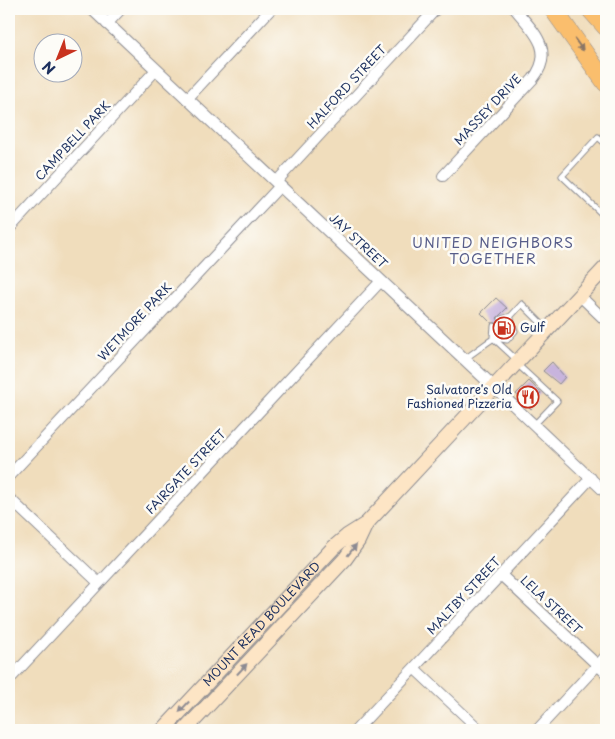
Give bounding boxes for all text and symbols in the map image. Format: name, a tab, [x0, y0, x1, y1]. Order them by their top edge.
north arrow	[32, 32, 82, 82]
one-way arrow	[574, 38, 584, 52]
street label: HALFORD STREET	[303, 40, 390, 132]
text: N	[38, 56, 60, 79]
street label: MASSEY DRIVE	[449, 70, 525, 149]
street label: CAMPBELL PARK	[30, 96, 114, 184]
street label: JAY STREET	[325, 208, 392, 273]
district label: UNITED NEIGHBORS TOGETHER	[412, 232, 574, 269]
street label: WETMORE PARK	[93, 278, 175, 364]
fuel station icon: Gulf	[492, 316, 516, 340]
place label: Gulf	[520, 318, 546, 336]
place label: Salvatore's Old Fashioned Pizzeria	[407, 380, 513, 412]
restaurant icon: Salvatore's Old Fashioned Pizzeria	[516, 385, 540, 409]
street label: FAIRGATE STREET	[141, 424, 230, 518]
one-way arrow	[347, 543, 357, 556]
street label: MALTBY STREET	[422, 552, 505, 638]
street label: MOUNT READ BOULEVARD	[198, 557, 324, 690]
street label: LELA STREET	[517, 571, 587, 638]
one-way arrow	[236, 663, 248, 675]
one-way arrow	[178, 701, 190, 713]

